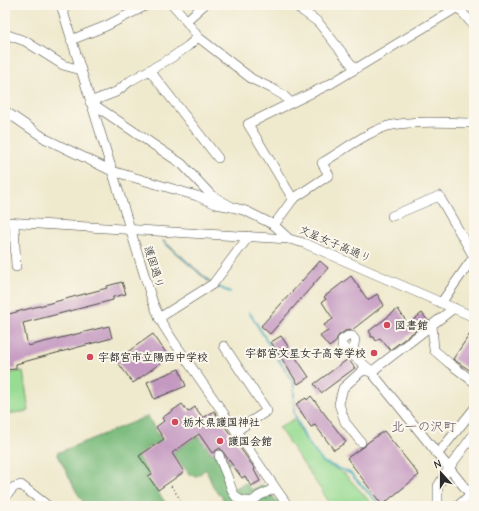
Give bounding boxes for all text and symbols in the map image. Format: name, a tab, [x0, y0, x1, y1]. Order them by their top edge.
street label: 文星女子高通り	[297, 223, 373, 265]
street label: 護国通り	[141, 244, 167, 290]
place label: 図書館	[395, 319, 428, 332]
marker: 図書館	[382, 320, 392, 330]
place label: 宇都宮文星女子高等学校	[245, 347, 366, 360]
marker: 宇都宮文星女子高等学校	[369, 348, 379, 358]
place label: 宇都宮市立陽西中学校	[98, 351, 208, 364]
marker: 宇都宮市立陽西中学校	[85, 352, 95, 362]
place label: 栃木県護国神社	[183, 416, 260, 429]
marker: 栃木県護国神社	[170, 417, 180, 427]
district label: 北一の沢町	[391, 419, 457, 434]
place label: 護国会館	[228, 435, 272, 448]
marker: 護国会館	[215, 436, 225, 446]
north arrow	[421, 453, 461, 493]
text: N	[432, 457, 443, 471]

